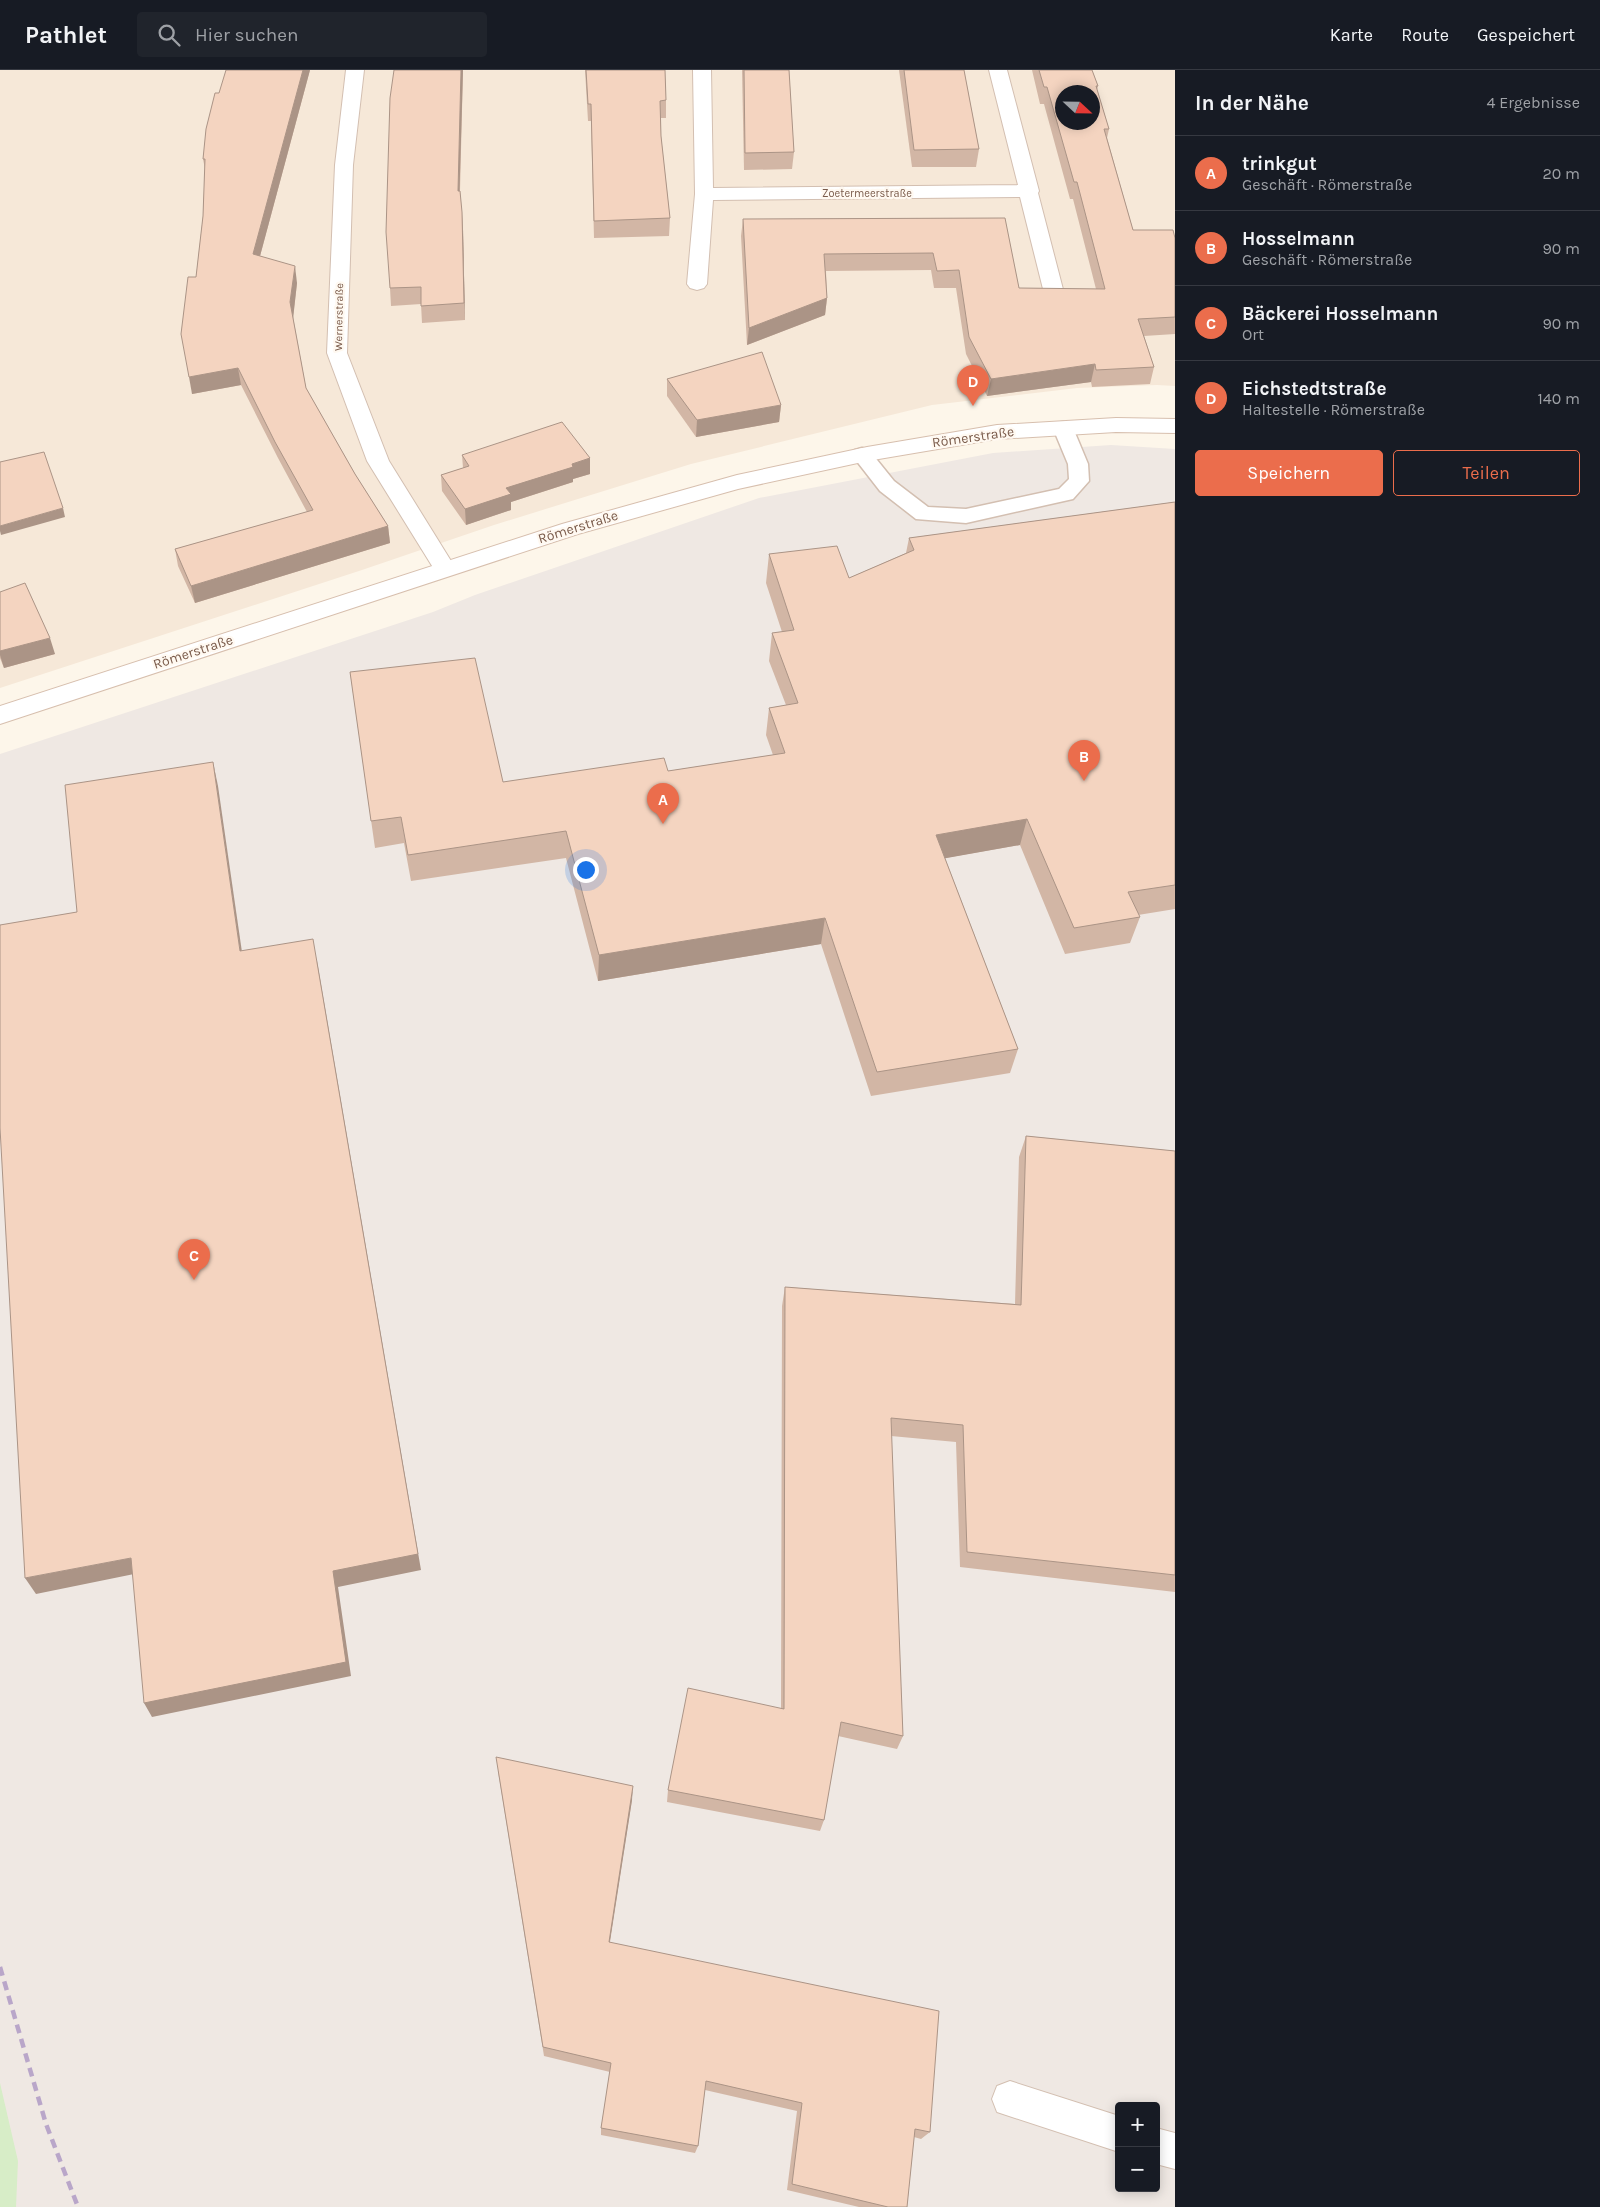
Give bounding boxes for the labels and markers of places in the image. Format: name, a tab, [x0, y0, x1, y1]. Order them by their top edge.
pin: D	[957, 365, 989, 406]
pin: B	[1068, 740, 1100, 781]
pin: A	[647, 783, 679, 824]
pin: C	[178, 1239, 210, 1280]

